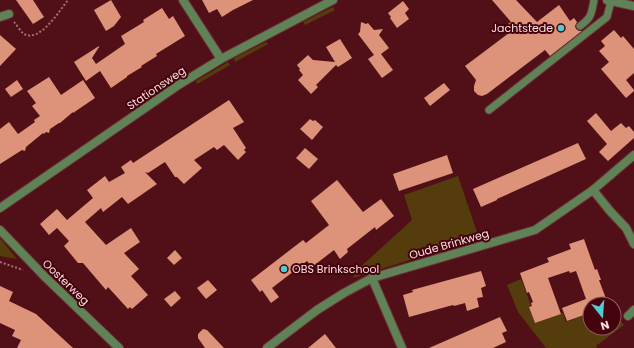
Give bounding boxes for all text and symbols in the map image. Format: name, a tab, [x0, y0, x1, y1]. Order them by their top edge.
place label: Jachtstede	[491, 20, 553, 36]
marker: Jachtstede	[556, 23, 566, 33]
street label: Stationsweg	[123, 62, 189, 114]
street label: Oude Brinkweg	[407, 225, 491, 263]
street label: Oosterweg	[39, 256, 93, 308]
place label: OBS Brinkschool	[292, 261, 379, 277]
marker: OBS Brinkschool	[279, 264, 289, 274]
north arrow	[582, 296, 622, 336]
text: N	[599, 317, 611, 334]

